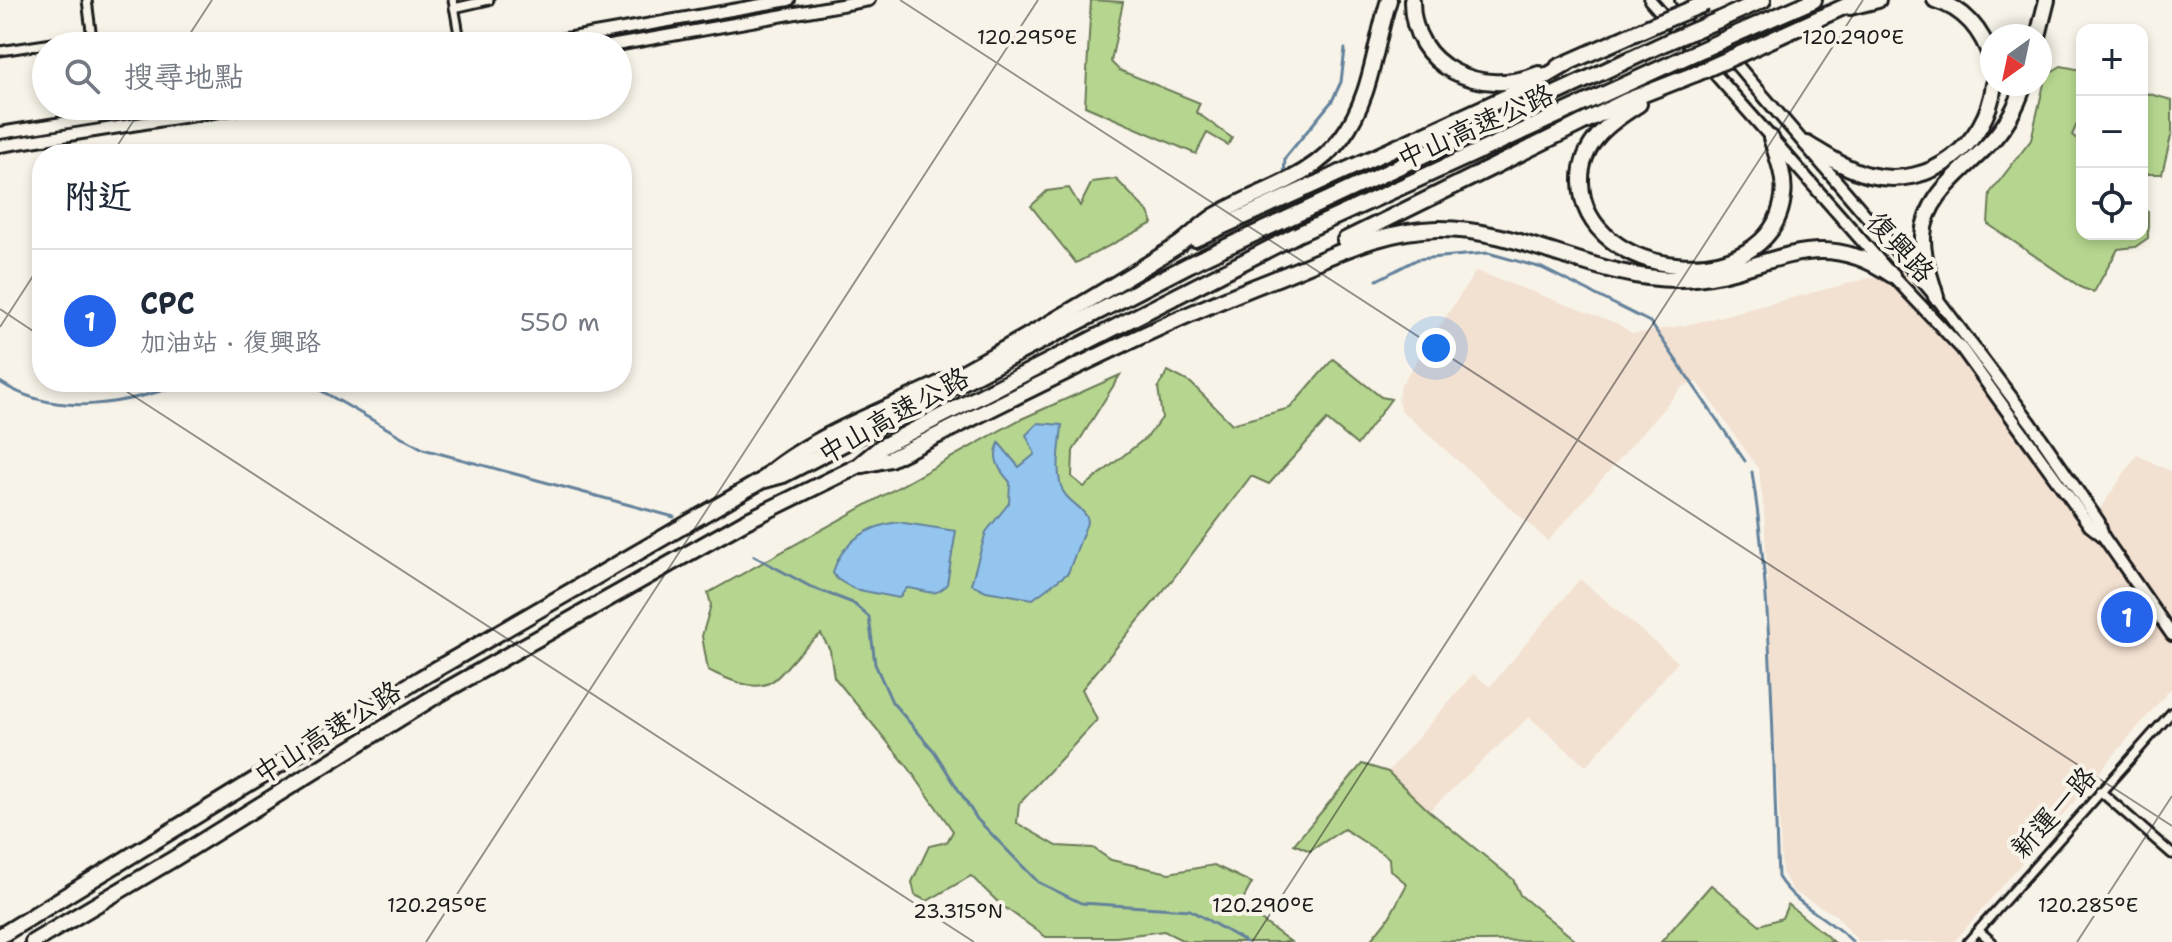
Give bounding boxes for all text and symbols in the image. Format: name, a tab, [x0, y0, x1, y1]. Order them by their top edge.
text: 120.295°E	[977, 24, 1077, 50]
text: 120.290°E	[1802, 24, 1904, 50]
north arrow	[1980, 24, 2052, 96]
map controls	[2076, 24, 2148, 240]
button: +	[2076, 24, 2148, 96]
search box	[32, 32, 632, 120]
icon: search	[60, 54, 104, 98]
text: 搜尋地點	[124, 56, 244, 97]
street label: 中山高速公路	[1391, 74, 1559, 178]
button: −	[2076, 96, 2148, 168]
button: locate	[2076, 168, 2148, 240]
text: 附近	[64, 173, 132, 219]
street label: 復興路	[1858, 203, 1944, 291]
text: CPC	[140, 283, 195, 324]
text: 1	[84, 304, 96, 339]
text: 550 m	[520, 304, 600, 339]
text: 加油站 · 復興路	[140, 324, 321, 359]
your location	[1416, 328, 1456, 368]
street label: 中山高速公路	[810, 358, 976, 472]
pin: 1	[2101, 587, 2153, 647]
street label: 中山高速公路	[246, 671, 408, 793]
street label: 新運一路	[2001, 758, 2105, 866]
text: 120.295°E	[387, 892, 487, 918]
text: 120.290°E	[1212, 892, 1314, 918]
text: 120.285°E	[2038, 892, 2138, 918]
text: 23.315°N	[913, 898, 1003, 924]

